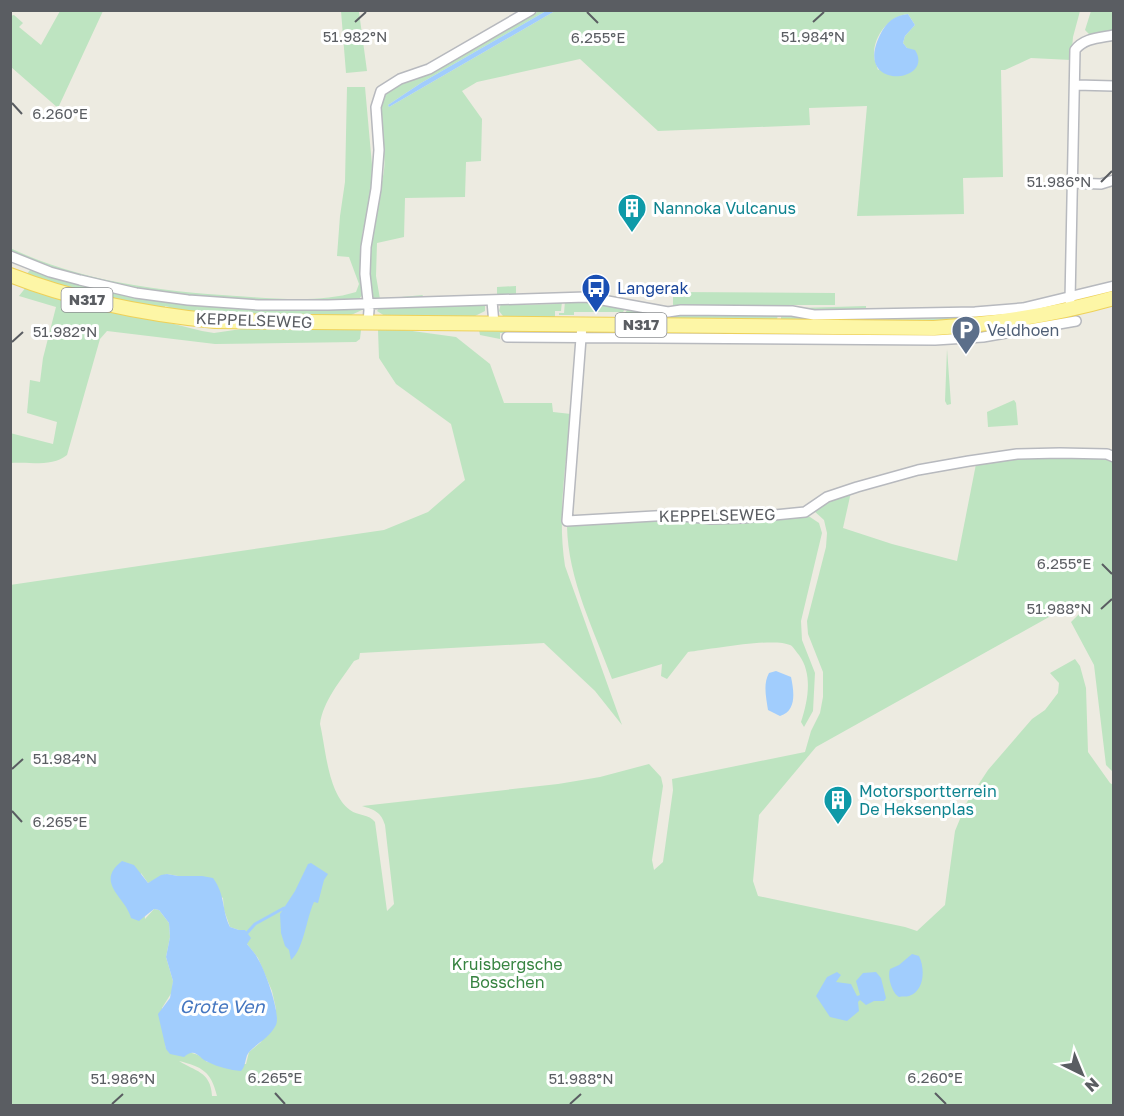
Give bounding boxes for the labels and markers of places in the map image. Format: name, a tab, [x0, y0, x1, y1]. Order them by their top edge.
building icon: Nannoka Vulcanus	[616, 192, 648, 234]
place label: Nannoka Vulcanus	[653, 198, 796, 218]
bus stop icon: Langerak	[580, 272, 612, 314]
place label: Langerak	[617, 278, 688, 298]
parking icon: Veldhoen	[950, 314, 982, 356]
place label: Veldhoen	[987, 320, 1059, 340]
place label: Motorsportterrein De Heksenplas	[859, 781, 997, 819]
building icon: Motorsportterrein De Heksenplas	[822, 784, 854, 826]

